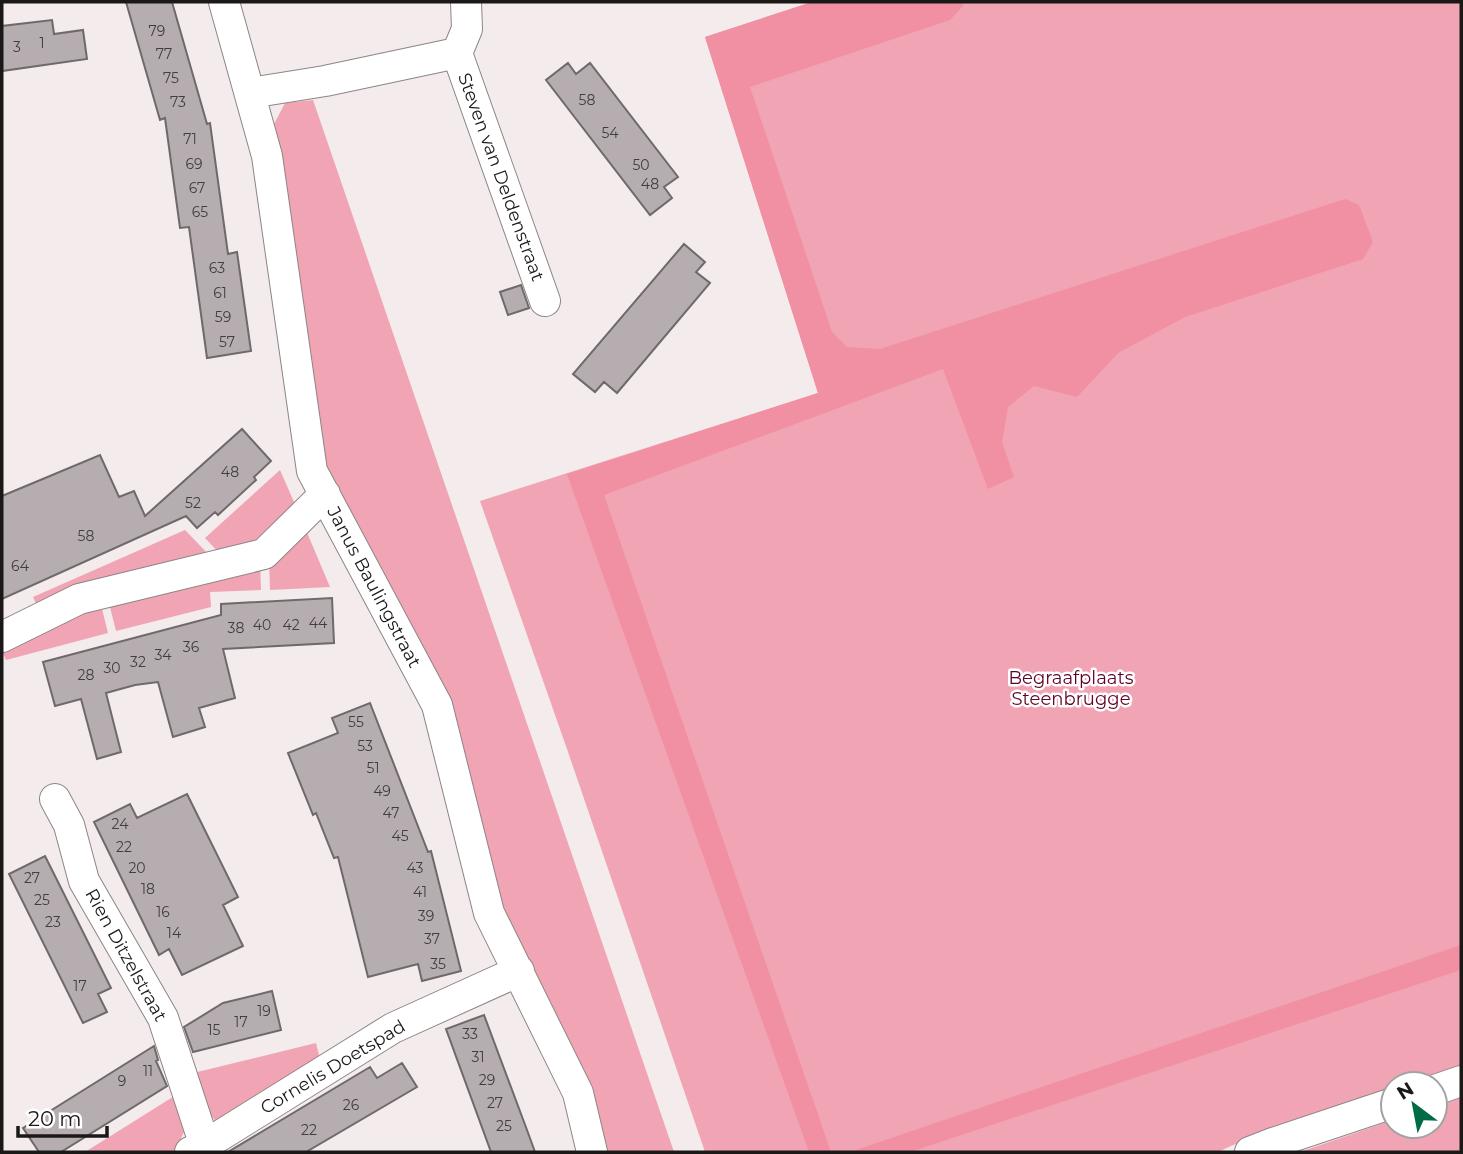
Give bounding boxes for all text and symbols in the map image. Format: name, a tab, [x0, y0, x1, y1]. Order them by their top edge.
house number: 79	[149, 22, 165, 40]
house number: 1	[39, 34, 45, 52]
house number: 3	[13, 38, 21, 56]
house number: 77	[156, 45, 172, 63]
house number: 75	[163, 69, 179, 87]
street label: Steven van Deldenstraat	[453, 70, 549, 284]
house number: 58	[579, 91, 595, 109]
house number: 73	[170, 93, 186, 111]
house number: 54	[601, 124, 619, 142]
house number: 71	[183, 130, 197, 148]
house number: 69	[185, 155, 203, 173]
house number: 50	[632, 156, 650, 174]
house number: 48	[641, 175, 659, 193]
house number: 67	[189, 179, 205, 197]
house number: 65	[192, 203, 208, 221]
house number: 63	[209, 259, 225, 277]
house number: 61	[213, 284, 227, 302]
house number: 59	[215, 308, 231, 326]
house number: 57	[219, 333, 235, 351]
house number: 48	[221, 463, 239, 481]
house number: 52	[185, 494, 201, 512]
street label: Janus Baulingstraat	[322, 502, 426, 671]
house number: 58	[78, 527, 94, 545]
house number: 64	[11, 557, 30, 575]
house number: 44	[309, 614, 328, 632]
house number: 40	[253, 616, 271, 634]
house number: 42	[282, 616, 300, 634]
house number: 38	[228, 619, 244, 637]
house number: 36	[183, 638, 200, 656]
house number: 34	[154, 646, 172, 664]
house number: 32	[130, 653, 146, 671]
house number: 30	[103, 659, 121, 677]
house number: 28	[78, 666, 95, 684]
park label: Begraafplaats Steenbrugge	[1009, 667, 1134, 710]
house number: 55	[348, 713, 364, 731]
house number: 53	[357, 737, 373, 755]
house number: 51	[367, 759, 379, 777]
house number: 49	[373, 782, 391, 800]
house number: 47	[383, 804, 399, 822]
house number: 24	[112, 815, 129, 833]
house number: 45	[391, 827, 409, 845]
house number: 22	[116, 838, 132, 856]
house number: 20	[128, 859, 146, 877]
house number: 43	[407, 859, 424, 877]
house number: 27	[24, 869, 40, 887]
house number: 18	[141, 880, 155, 898]
house number: 41	[413, 883, 427, 901]
street label: Rien Ditzelstraat	[80, 885, 172, 1025]
house number: 25	[34, 891, 50, 909]
house number: 16	[156, 903, 170, 921]
house number: 39	[418, 907, 434, 925]
house number: 23	[45, 913, 61, 931]
house number: 14	[167, 924, 182, 942]
house number: 37	[424, 930, 440, 948]
house number: 35	[430, 955, 446, 973]
house number: 17	[73, 977, 87, 995]
house number: 19	[257, 1002, 271, 1020]
house number: 17	[234, 1013, 248, 1031]
street label: Cornelis Doetspad	[257, 1015, 409, 1119]
house number: 15	[208, 1021, 221, 1039]
house number: 33	[462, 1025, 478, 1043]
house number: 31	[472, 1048, 484, 1066]
house number: 11	[143, 1062, 153, 1080]
north arrow	[1379, 1070, 1449, 1140]
house number: 29	[479, 1071, 495, 1089]
house number: 9	[118, 1072, 126, 1090]
text: N	[1393, 1077, 1418, 1105]
scale bar	[18, 1094, 107, 1138]
house number: 27	[487, 1094, 503, 1112]
house number: 26	[343, 1096, 360, 1114]
text: 20 m	[28, 1106, 82, 1131]
house number: 25	[496, 1117, 512, 1135]
house number: 22	[301, 1121, 317, 1139]

